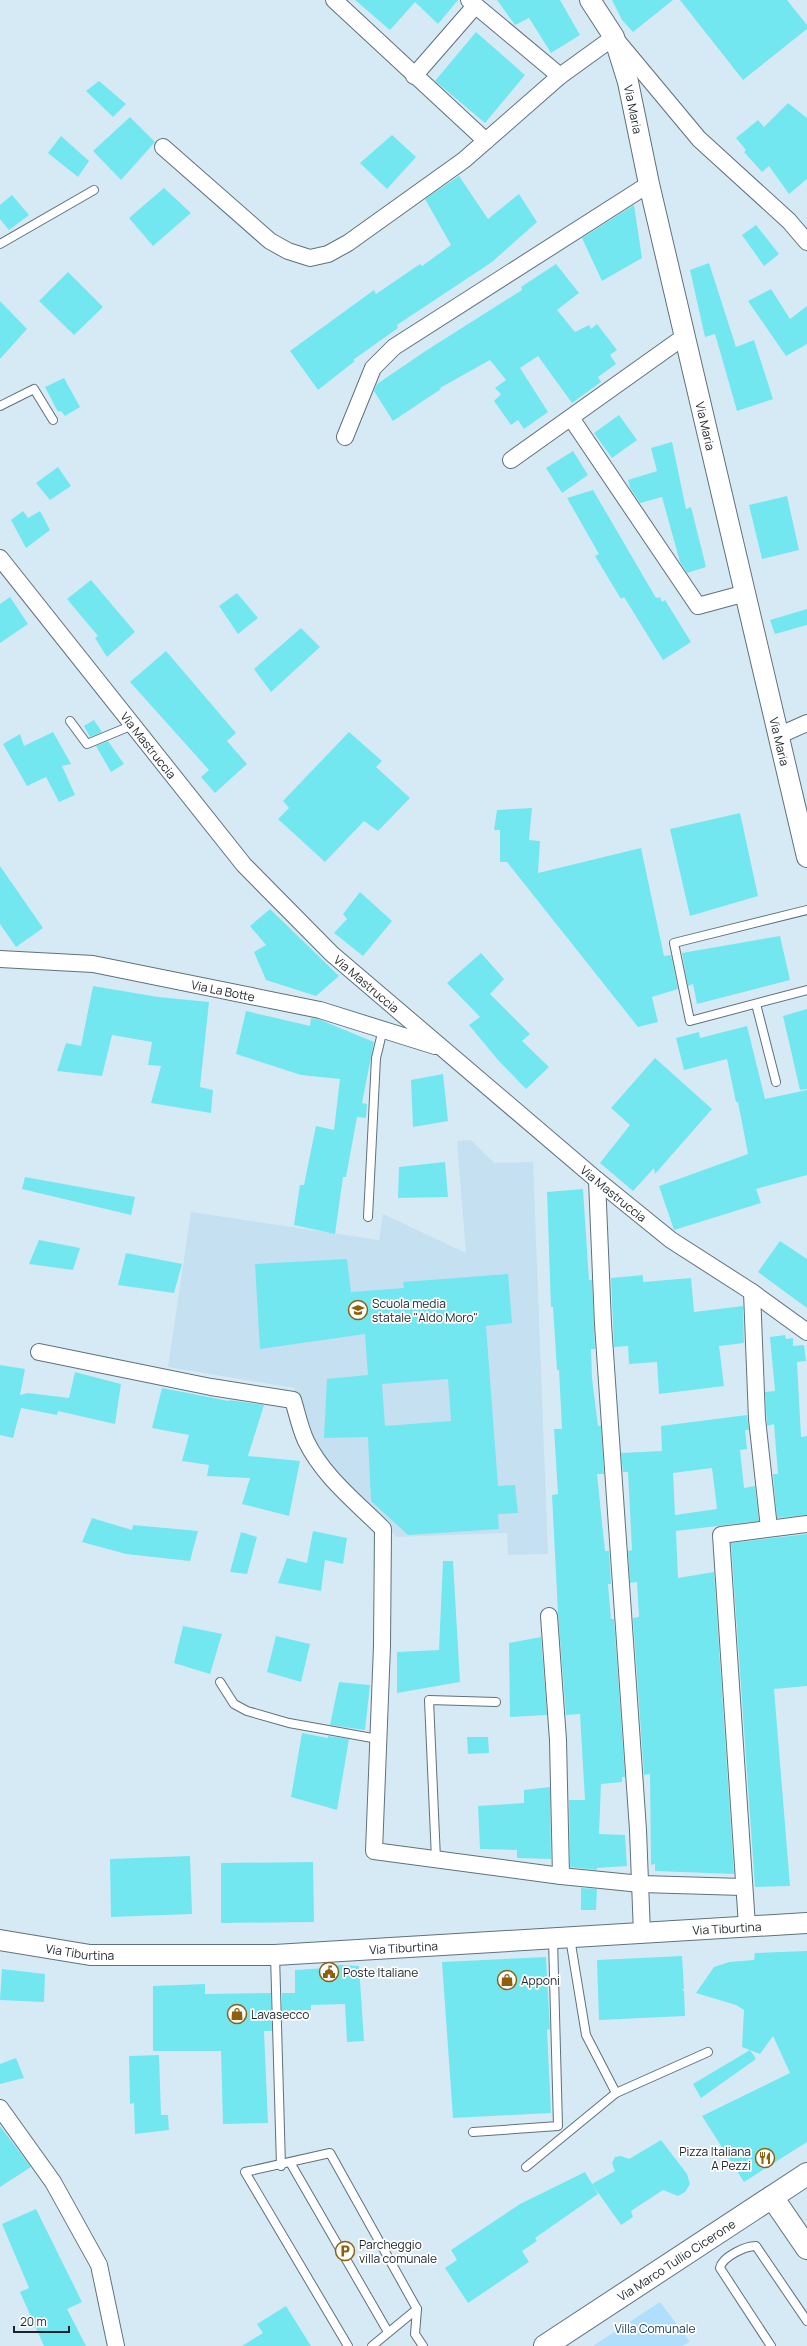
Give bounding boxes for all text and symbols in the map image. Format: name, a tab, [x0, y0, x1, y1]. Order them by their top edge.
street label: Via Maria	[620, 83, 647, 135]
street label: Via Maria	[692, 400, 720, 452]
street label: Via Mastruccia	[117, 708, 180, 782]
street label: Via Maria	[766, 715, 794, 768]
street label: Via Mastruccia	[331, 951, 403, 1016]
street label: Via La Botte	[190, 976, 257, 1005]
street label: Via Mastruccia	[577, 1161, 650, 1225]
place label: Scuola media statale "Aldo Moro"	[372, 1295, 478, 1326]
school or university icon: Scuola media statale "Aldo Moro"	[347, 1299, 369, 1321]
street label: Via Tiburtina	[692, 1917, 762, 1938]
street label: Via Tiburtina	[369, 1937, 438, 1958]
street label: Via Tiburtina	[45, 1939, 114, 1964]
public building icon: Poste Italiane	[318, 1961, 340, 1983]
place label: Poste Italiane	[343, 1964, 418, 1981]
shop icon: Apponi	[496, 1969, 518, 1991]
place label: Apponi	[521, 1972, 560, 1989]
shop icon: Lavasecco	[226, 2003, 248, 2025]
place label: Lavasecco	[251, 2006, 309, 2023]
place label: Pizza Italiana A Pezzi	[679, 2143, 751, 2174]
restaurant icon: Pizza Italiana A Pezzi	[754, 2147, 776, 2169]
street label: Via Marco Tullio Cicerone	[614, 2215, 739, 2305]
place label: Parcheggio villa comunale	[359, 2236, 437, 2267]
parking icon: Parcheggio villa comunale	[334, 2240, 356, 2262]
scale bar	[14, 2308, 69, 2334]
text: 20 m	[20, 2313, 47, 2330]
park label: Villa Comunale	[614, 2320, 696, 2337]

